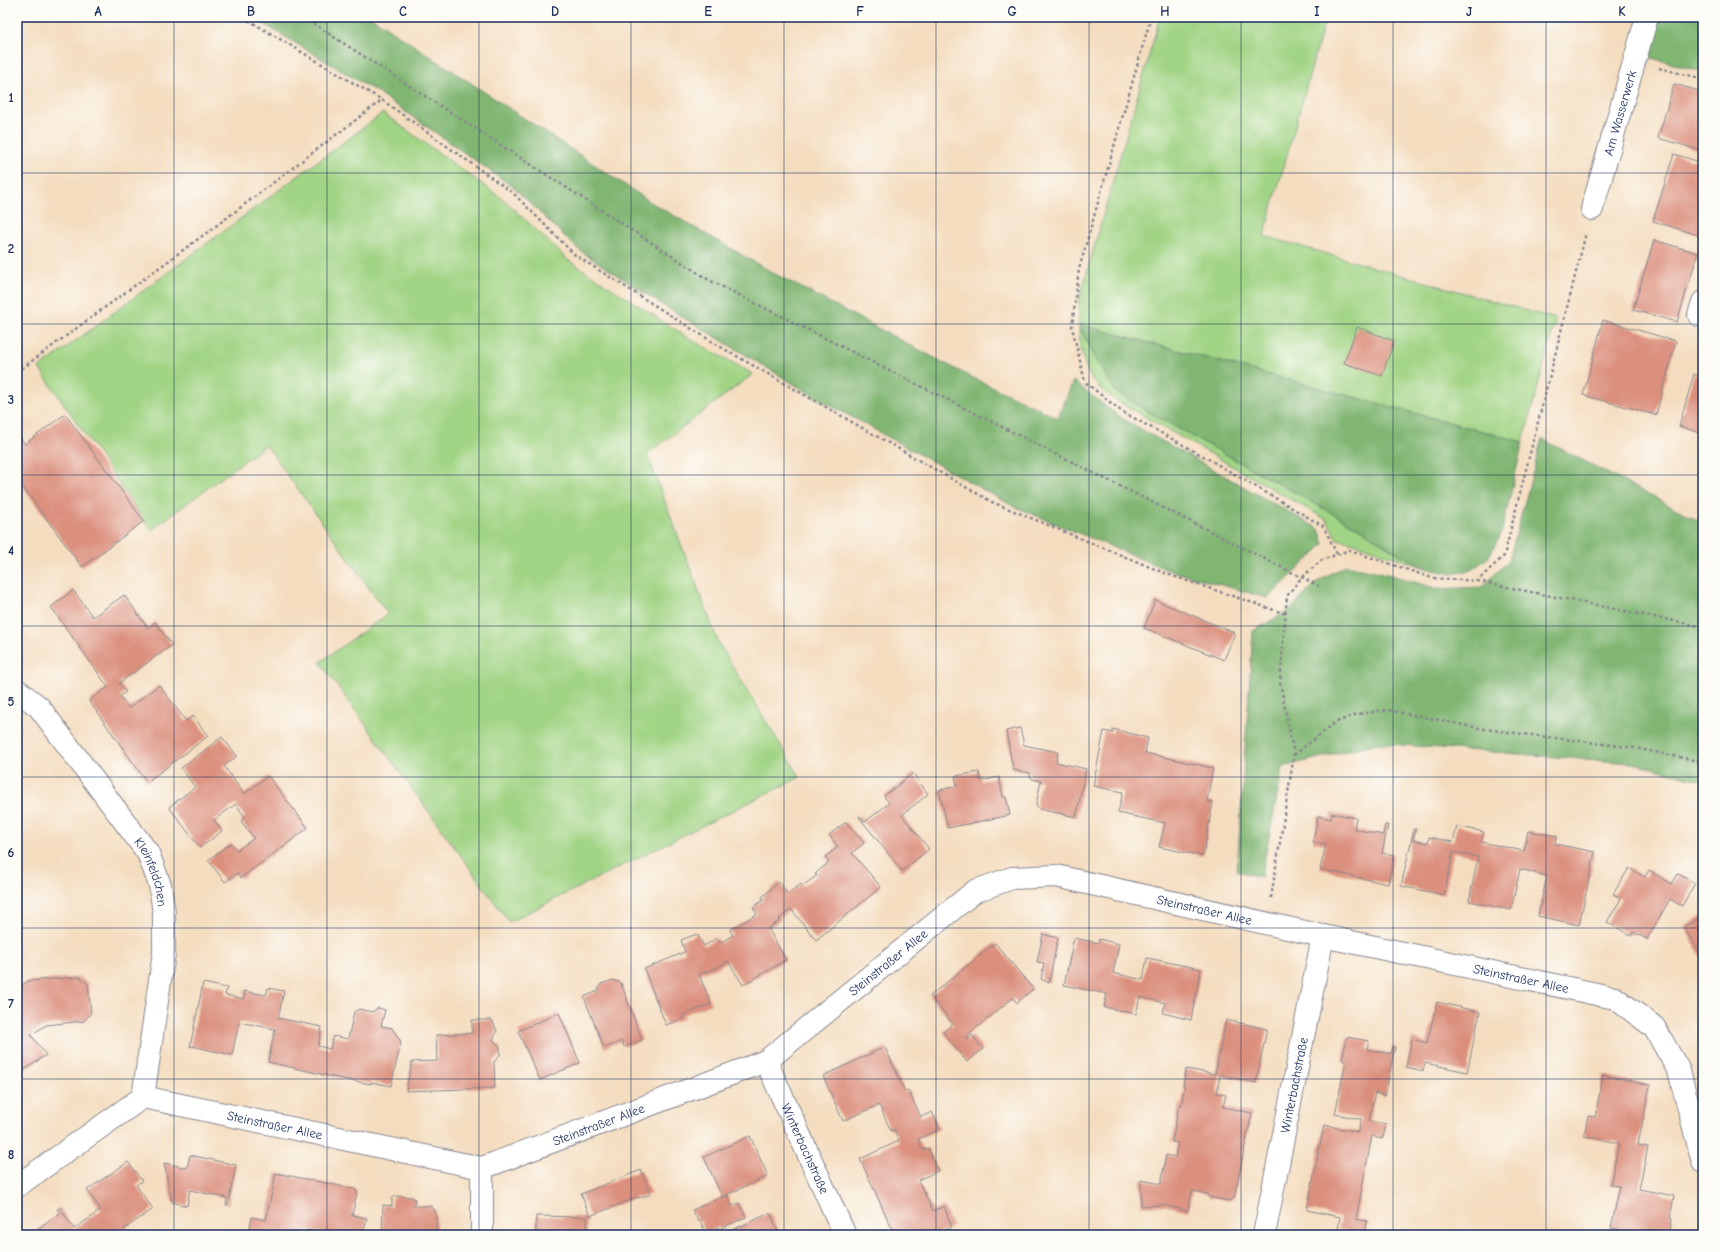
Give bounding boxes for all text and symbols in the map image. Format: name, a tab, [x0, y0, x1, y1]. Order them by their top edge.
text: A	[94, 4, 102, 19]
text: B	[247, 4, 255, 19]
text: C	[399, 4, 407, 19]
text: D	[551, 4, 559, 19]
text: E	[704, 4, 712, 19]
text: F	[856, 4, 864, 19]
text: G	[1007, 4, 1017, 19]
text: H	[1160, 4, 1170, 19]
text: I	[1314, 4, 1320, 19]
text: J	[1466, 4, 1472, 19]
text: K	[1618, 4, 1626, 19]
street label: Am Wasserwerk	[1601, 68, 1640, 157]
text: 1	[8, 90, 14, 105]
text: 2	[8, 241, 14, 256]
text: 3	[8, 392, 14, 407]
text: 4	[8, 543, 14, 558]
text: 5	[8, 694, 15, 709]
street label: Kleinfeldchen	[131, 835, 170, 907]
text: 6	[8, 845, 15, 860]
street label: Steinstraßer Allee	[1155, 892, 1254, 928]
street label: Steinstraßer Allee	[846, 926, 931, 999]
street label: Steinstraßer Allee	[1472, 961, 1571, 996]
text: 7	[8, 996, 14, 1011]
street label: Winterbachstraße	[1277, 1035, 1311, 1134]
street label: Steinstraßer Allee	[550, 1100, 647, 1149]
street label: Winterbachstraße	[778, 1101, 832, 1197]
street label: Steinstraßer Allee	[226, 1108, 324, 1143]
text: 8	[8, 1147, 14, 1162]

